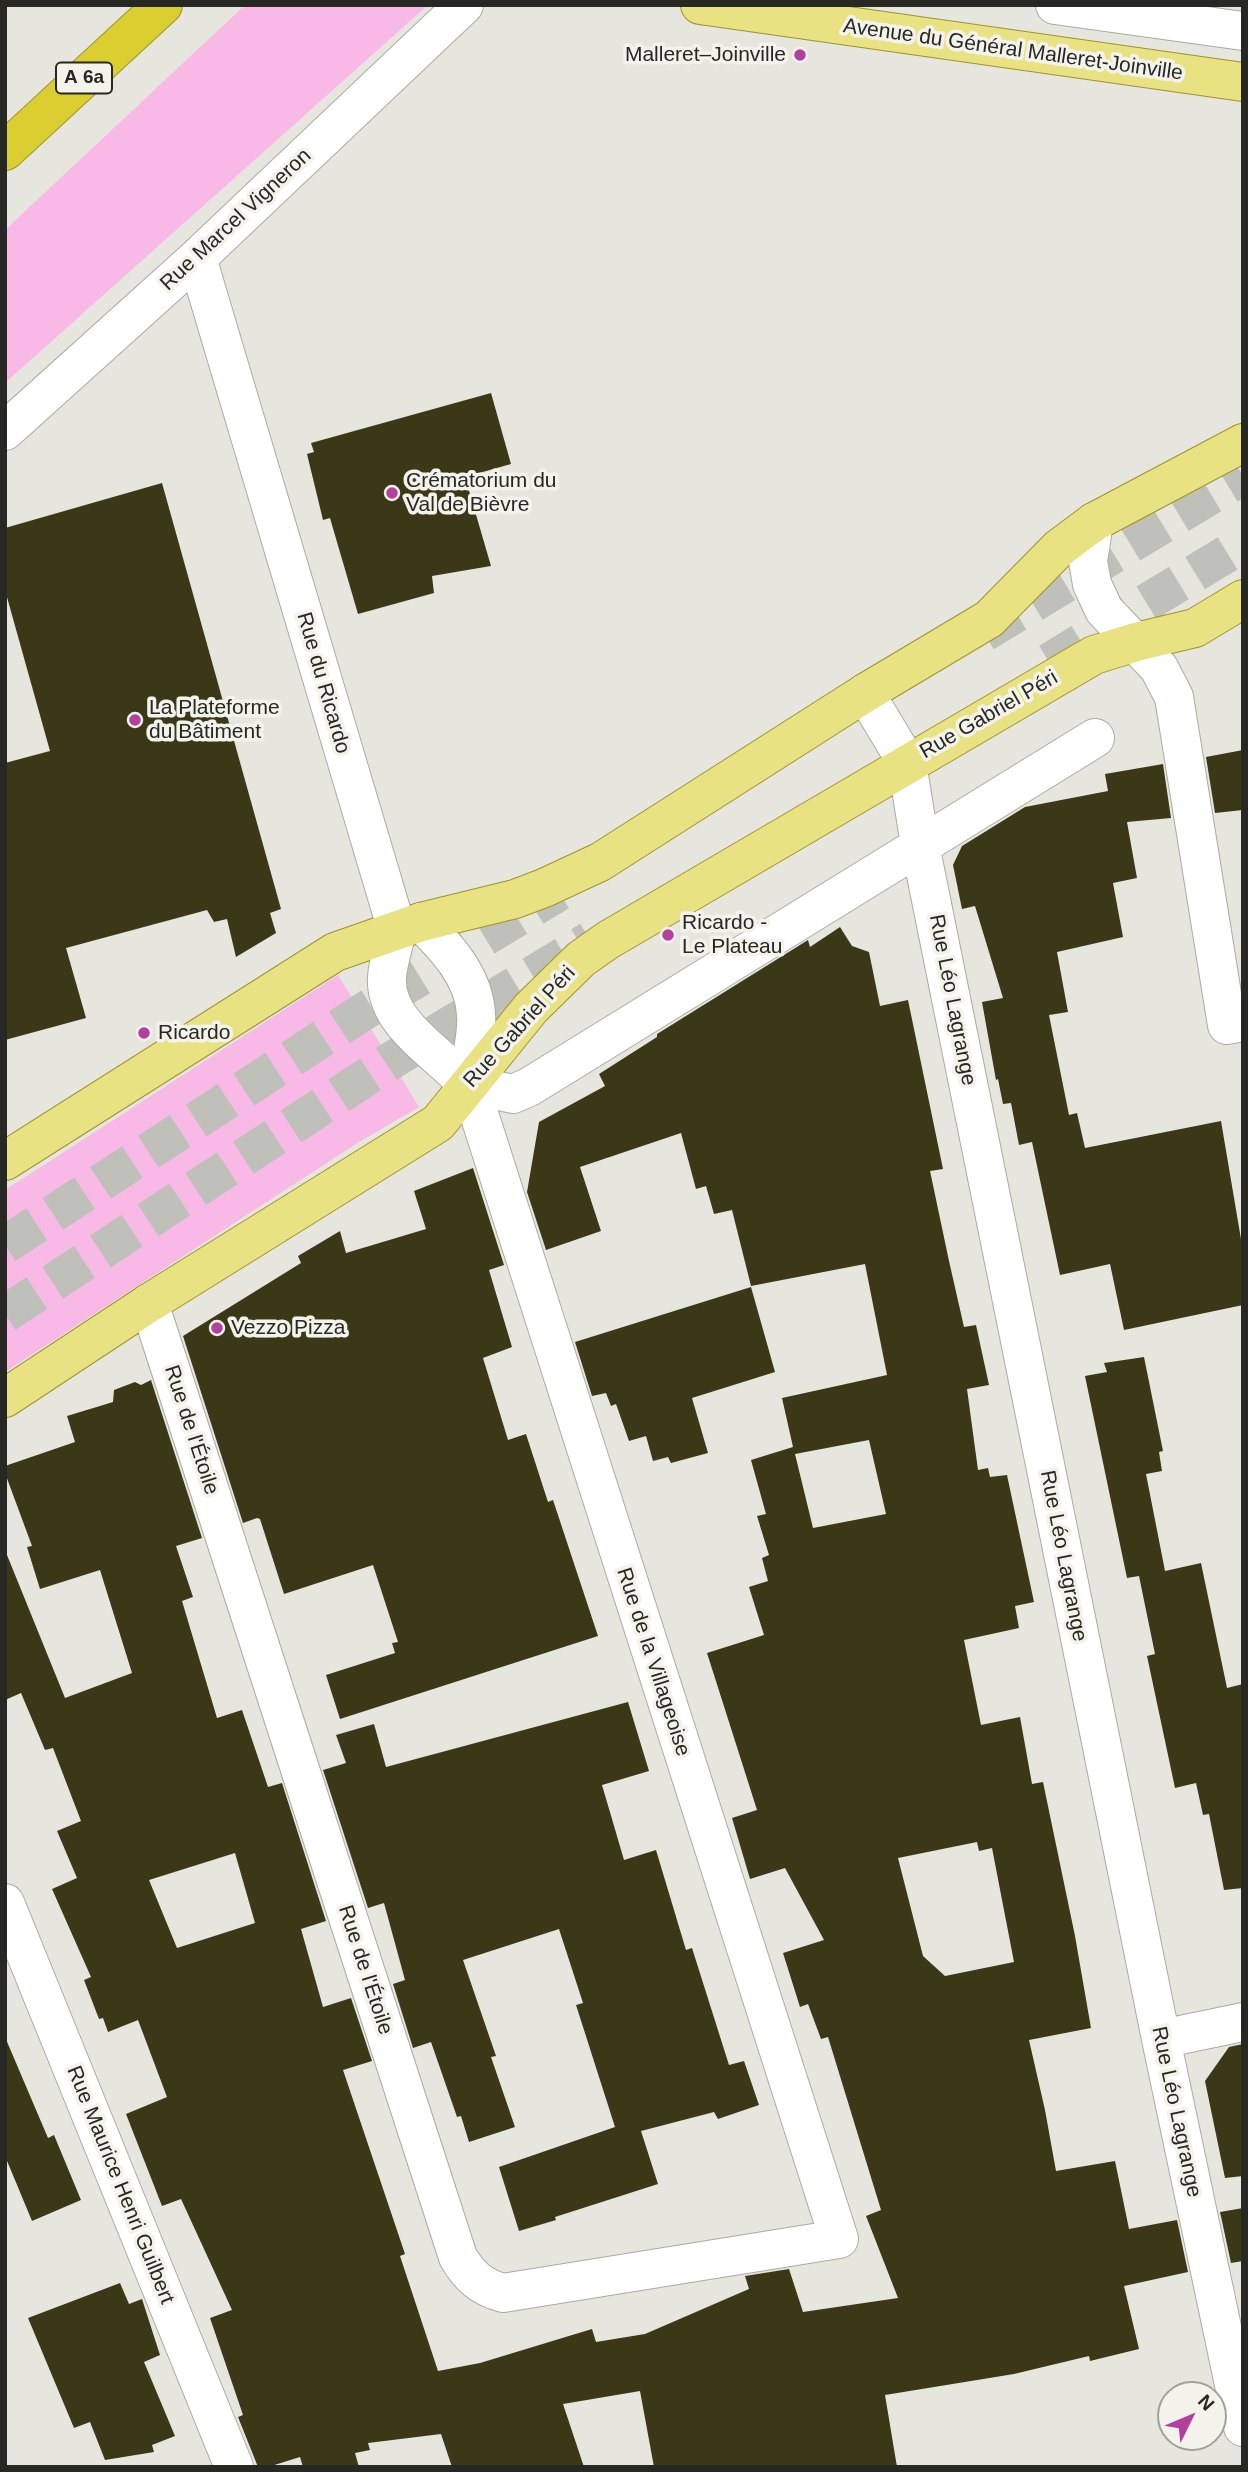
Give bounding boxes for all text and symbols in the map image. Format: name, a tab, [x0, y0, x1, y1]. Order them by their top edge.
street label: Avenue du Général Malleret-Joinville	[842, 14, 1184, 86]
place label: Malleret–Joinville	[625, 42, 786, 68]
marker: Malleret–Joinville	[792, 47, 808, 63]
road number: A 6a	[56, 62, 112, 94]
street label: Rue Marcel Vigneron	[155, 144, 317, 296]
place label: Crématorium du Val de Bièvre	[406, 468, 557, 518]
marker: Crématorium du Val de Bièvre	[384, 485, 400, 501]
street label: Rue du Ricardo	[291, 609, 355, 757]
street label: Rue Gabriel Péri	[915, 665, 1063, 765]
place label: La Plateforme du Bâtiment	[149, 695, 280, 745]
marker: La Plateforme du Bâtiment	[127, 712, 143, 728]
place label: Ricardo - Le Plateau	[682, 910, 782, 960]
street label: Rue Léo Lagrange	[923, 912, 981, 1088]
marker: Ricardo - Le Plateau	[660, 927, 676, 943]
street label: Rue Gabriel Péri	[459, 961, 581, 1093]
place label: Ricardo	[158, 1020, 230, 1046]
marker: Ricardo	[136, 1025, 152, 1041]
place label: Vezzo Pizza	[231, 1315, 345, 1341]
marker: Vezzo Pizza	[209, 1320, 225, 1336]
street label: Rue de l'Étoile	[158, 1362, 224, 1498]
street label: Rue Léo Lagrange	[1034, 1468, 1092, 1644]
street label: Rue de la Villageoise	[611, 1564, 695, 1760]
street label: Rue de l'Étoile	[332, 1902, 398, 2038]
street label: Rue Léo Lagrange	[1146, 2024, 1206, 2200]
street label: Rue Maurice Henri Guilbert	[61, 2062, 179, 2308]
north arrow	[1157, 2381, 1227, 2451]
text: N	[1194, 2391, 1219, 2415]

